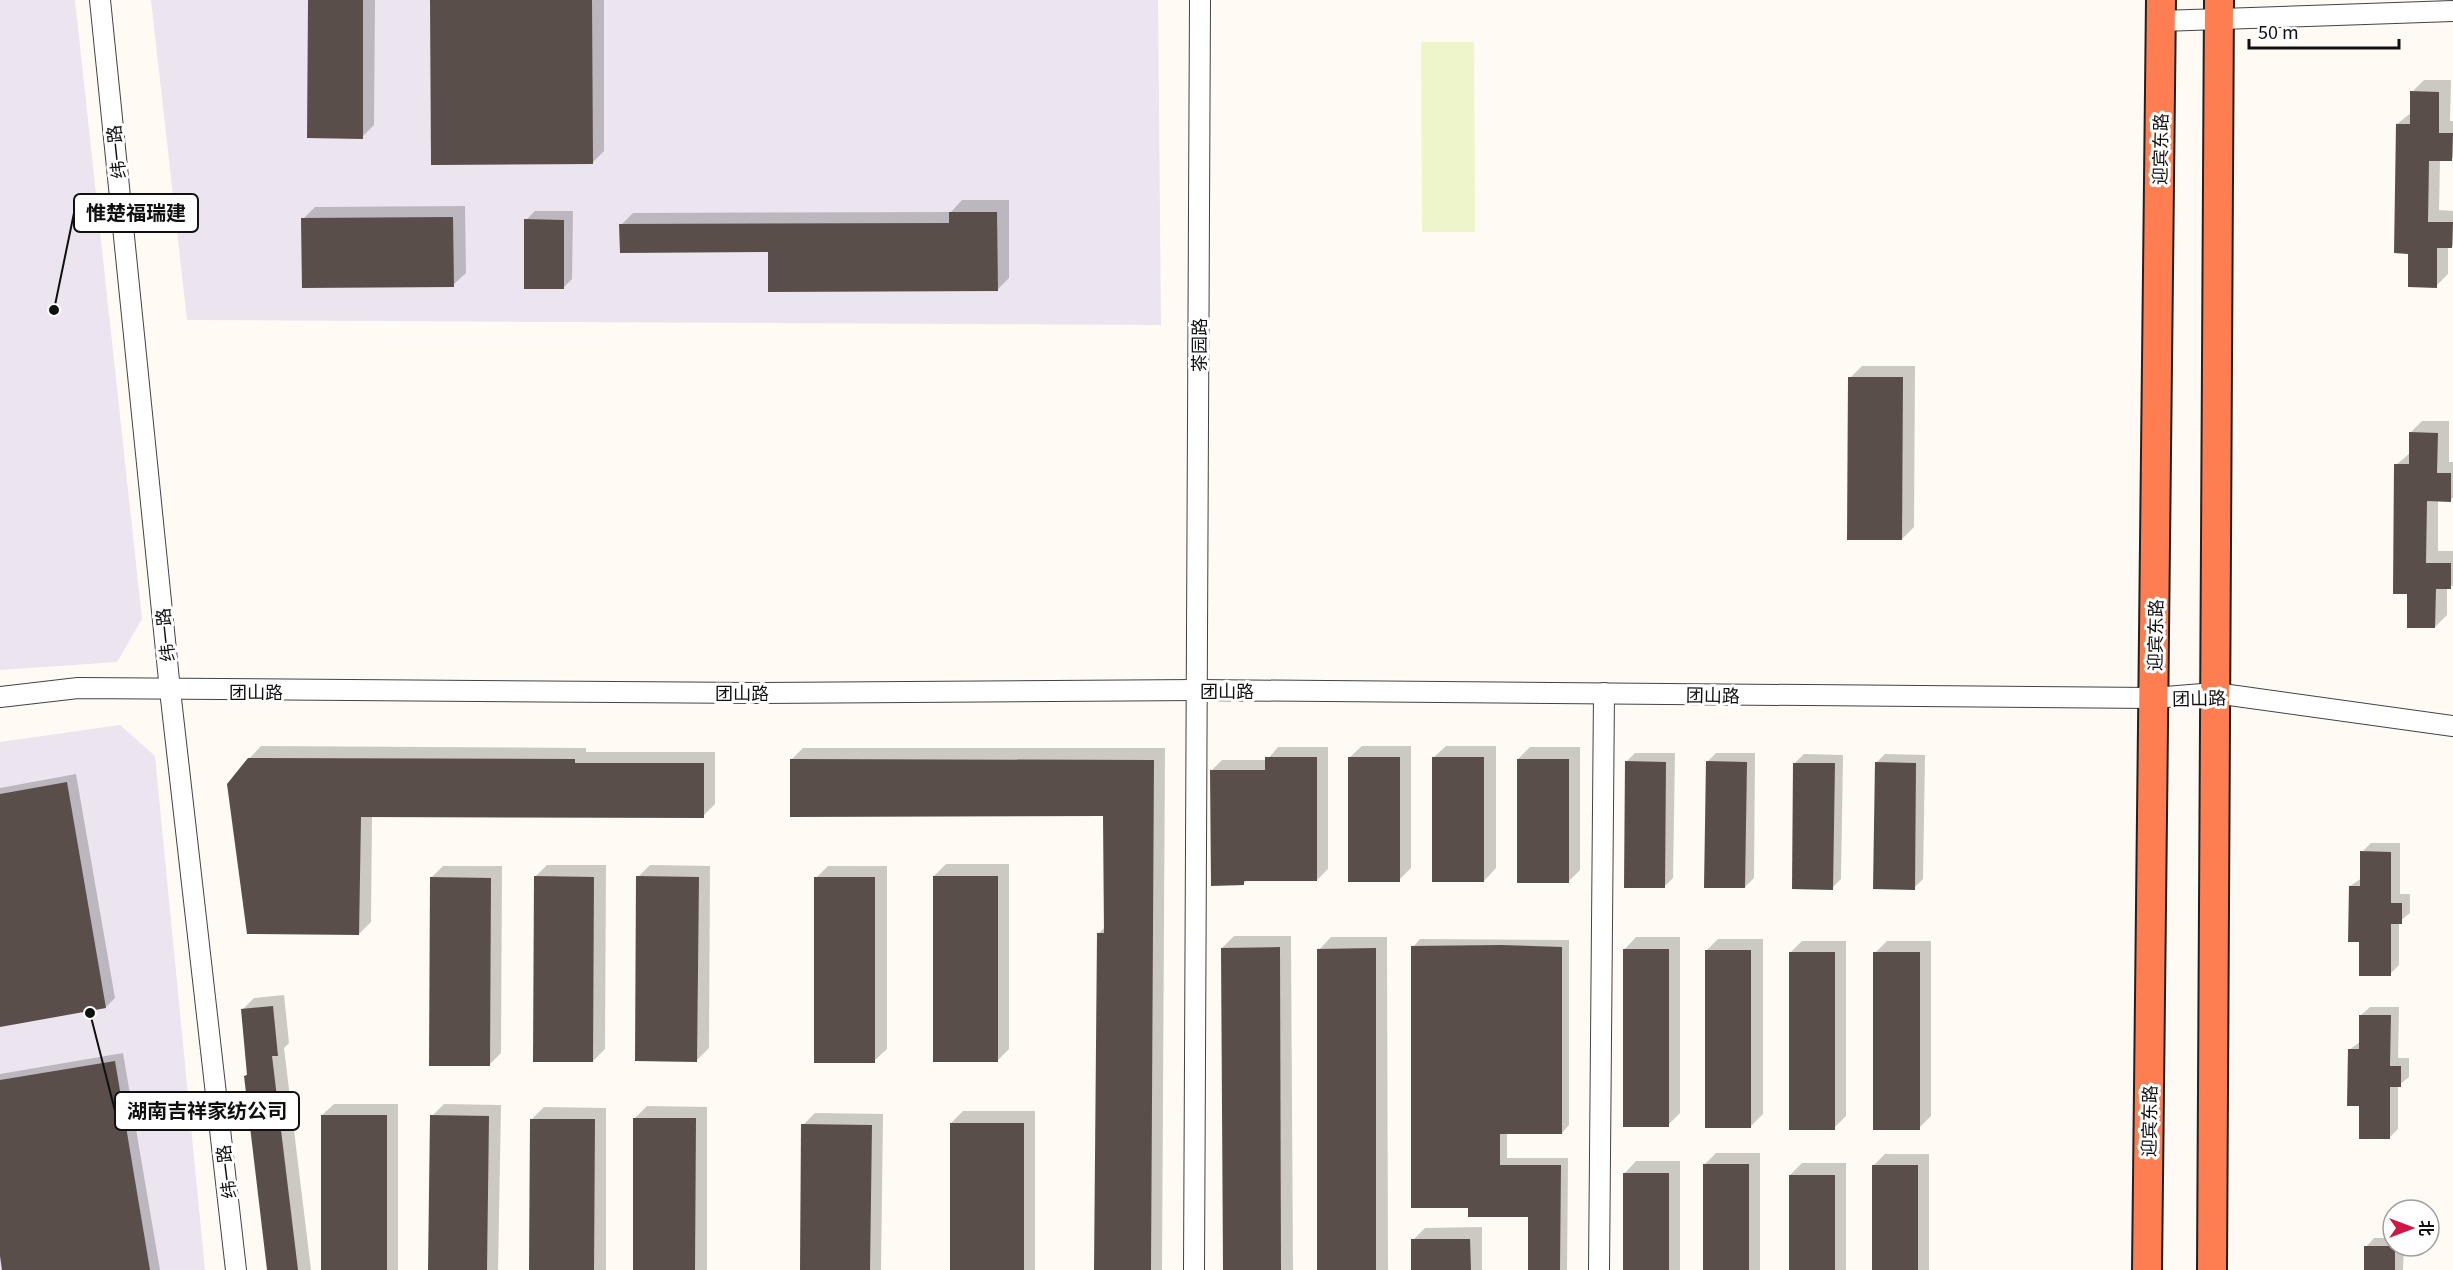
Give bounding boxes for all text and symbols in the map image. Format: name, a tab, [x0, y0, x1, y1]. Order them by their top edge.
scale bar	[2249, 12, 2399, 50]
text: 50 m	[2258, 18, 2299, 44]
street label: 迎宾东路	[2145, 113, 2173, 185]
street label: 纬一路	[99, 124, 131, 180]
callout: 惟楚福瑞建	[74, 194, 198, 232]
text: 惟楚福瑞建	[86, 197, 186, 226]
street label: 茶园路	[1185, 318, 1211, 372]
street label: 迎宾东路	[2140, 599, 2168, 671]
street label: 纬一路	[148, 607, 180, 663]
street label: 团山路	[1200, 677, 1254, 703]
street label: 团山路	[229, 678, 283, 704]
street label: 团山路	[715, 679, 769, 705]
street label: 团山路	[1686, 681, 1740, 707]
street label: 团山路	[2172, 684, 2226, 710]
street label: 迎宾东路	[2134, 1085, 2162, 1157]
callout: 湖南吉祥家纺公司	[115, 1092, 299, 1130]
text: 湖南吉祥家纺公司	[127, 1095, 287, 1124]
street label: 纬一路	[209, 1144, 241, 1200]
north arrow	[2381, 1198, 2441, 1258]
text: 北	[2415, 1220, 2439, 1236]

